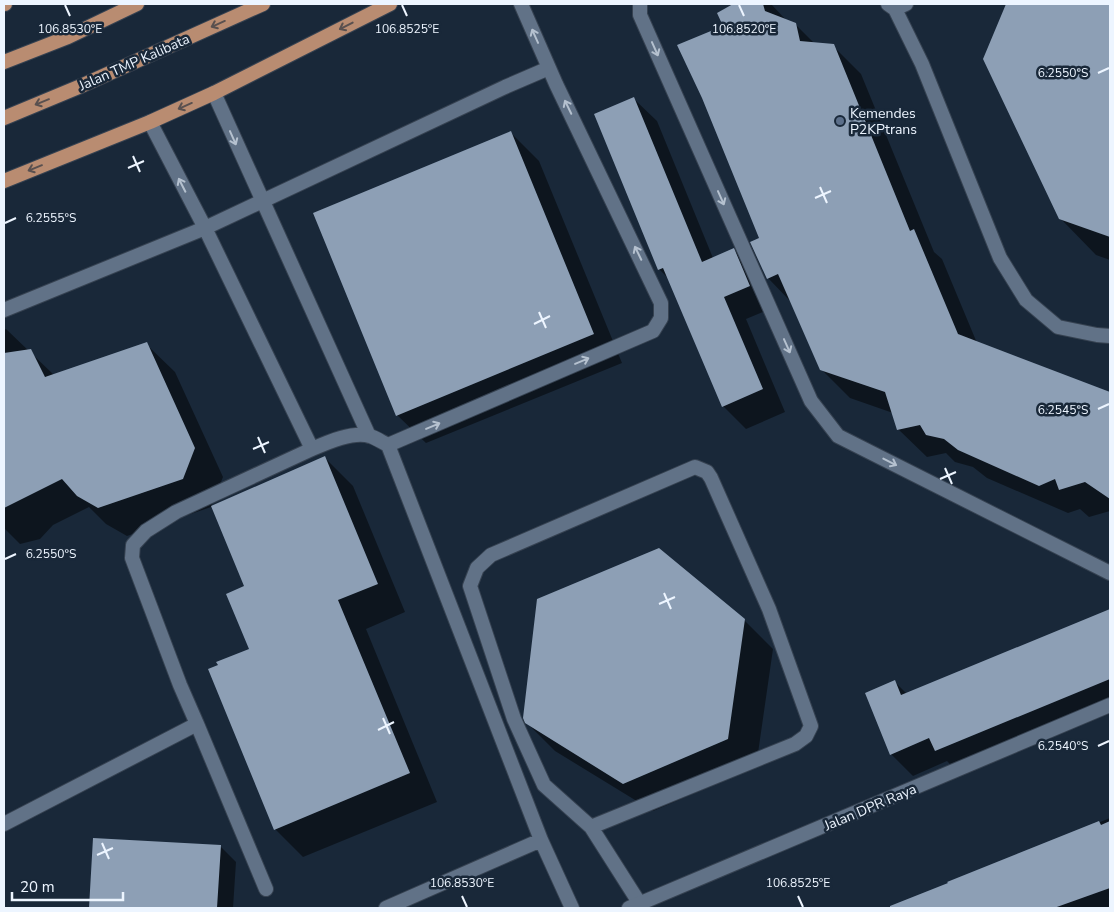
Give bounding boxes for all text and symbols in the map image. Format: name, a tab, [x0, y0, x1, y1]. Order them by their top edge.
one-way arrow	[211, 19, 226, 29]
text: 106.8530°E	[38, 21, 102, 37]
one-way arrow	[339, 21, 354, 31]
text: 106.8525°E	[375, 21, 439, 37]
text: 106.8520°E	[712, 21, 776, 37]
street label: Jalan TMP Kalibata	[75, 29, 193, 96]
one-way arrow	[530, 29, 540, 44]
one-way arrow	[651, 41, 661, 56]
text: 6.2550°S	[1038, 65, 1088, 81]
one-way arrow	[35, 97, 50, 107]
one-way arrow	[562, 100, 572, 115]
one-way arrow	[178, 102, 193, 112]
place label: Kemendes P2KPtrans	[850, 104, 917, 139]
marker: Kemendes P2KPtrans	[834, 115, 846, 127]
one-way arrow	[229, 130, 239, 145]
one-way arrow	[28, 164, 43, 173]
one-way arrow	[177, 177, 187, 192]
one-way arrow	[717, 190, 726, 205]
text: 6.2555°S	[26, 210, 76, 226]
one-way arrow	[632, 246, 642, 261]
one-way arrow	[782, 338, 792, 353]
one-way arrow	[574, 356, 589, 366]
text: 6.2545°S	[1038, 402, 1088, 418]
one-way arrow	[425, 420, 440, 430]
one-way arrow	[883, 457, 898, 467]
text: 6.2550°S	[26, 546, 76, 562]
text: 6.2540°S	[1038, 738, 1088, 754]
street label: Jalan DPR Raya	[820, 779, 919, 836]
scale bar	[12, 870, 124, 902]
text: 106.8530°E	[430, 875, 494, 891]
text: 106.8525°E	[766, 875, 830, 891]
text: 20 m	[20, 877, 55, 897]

